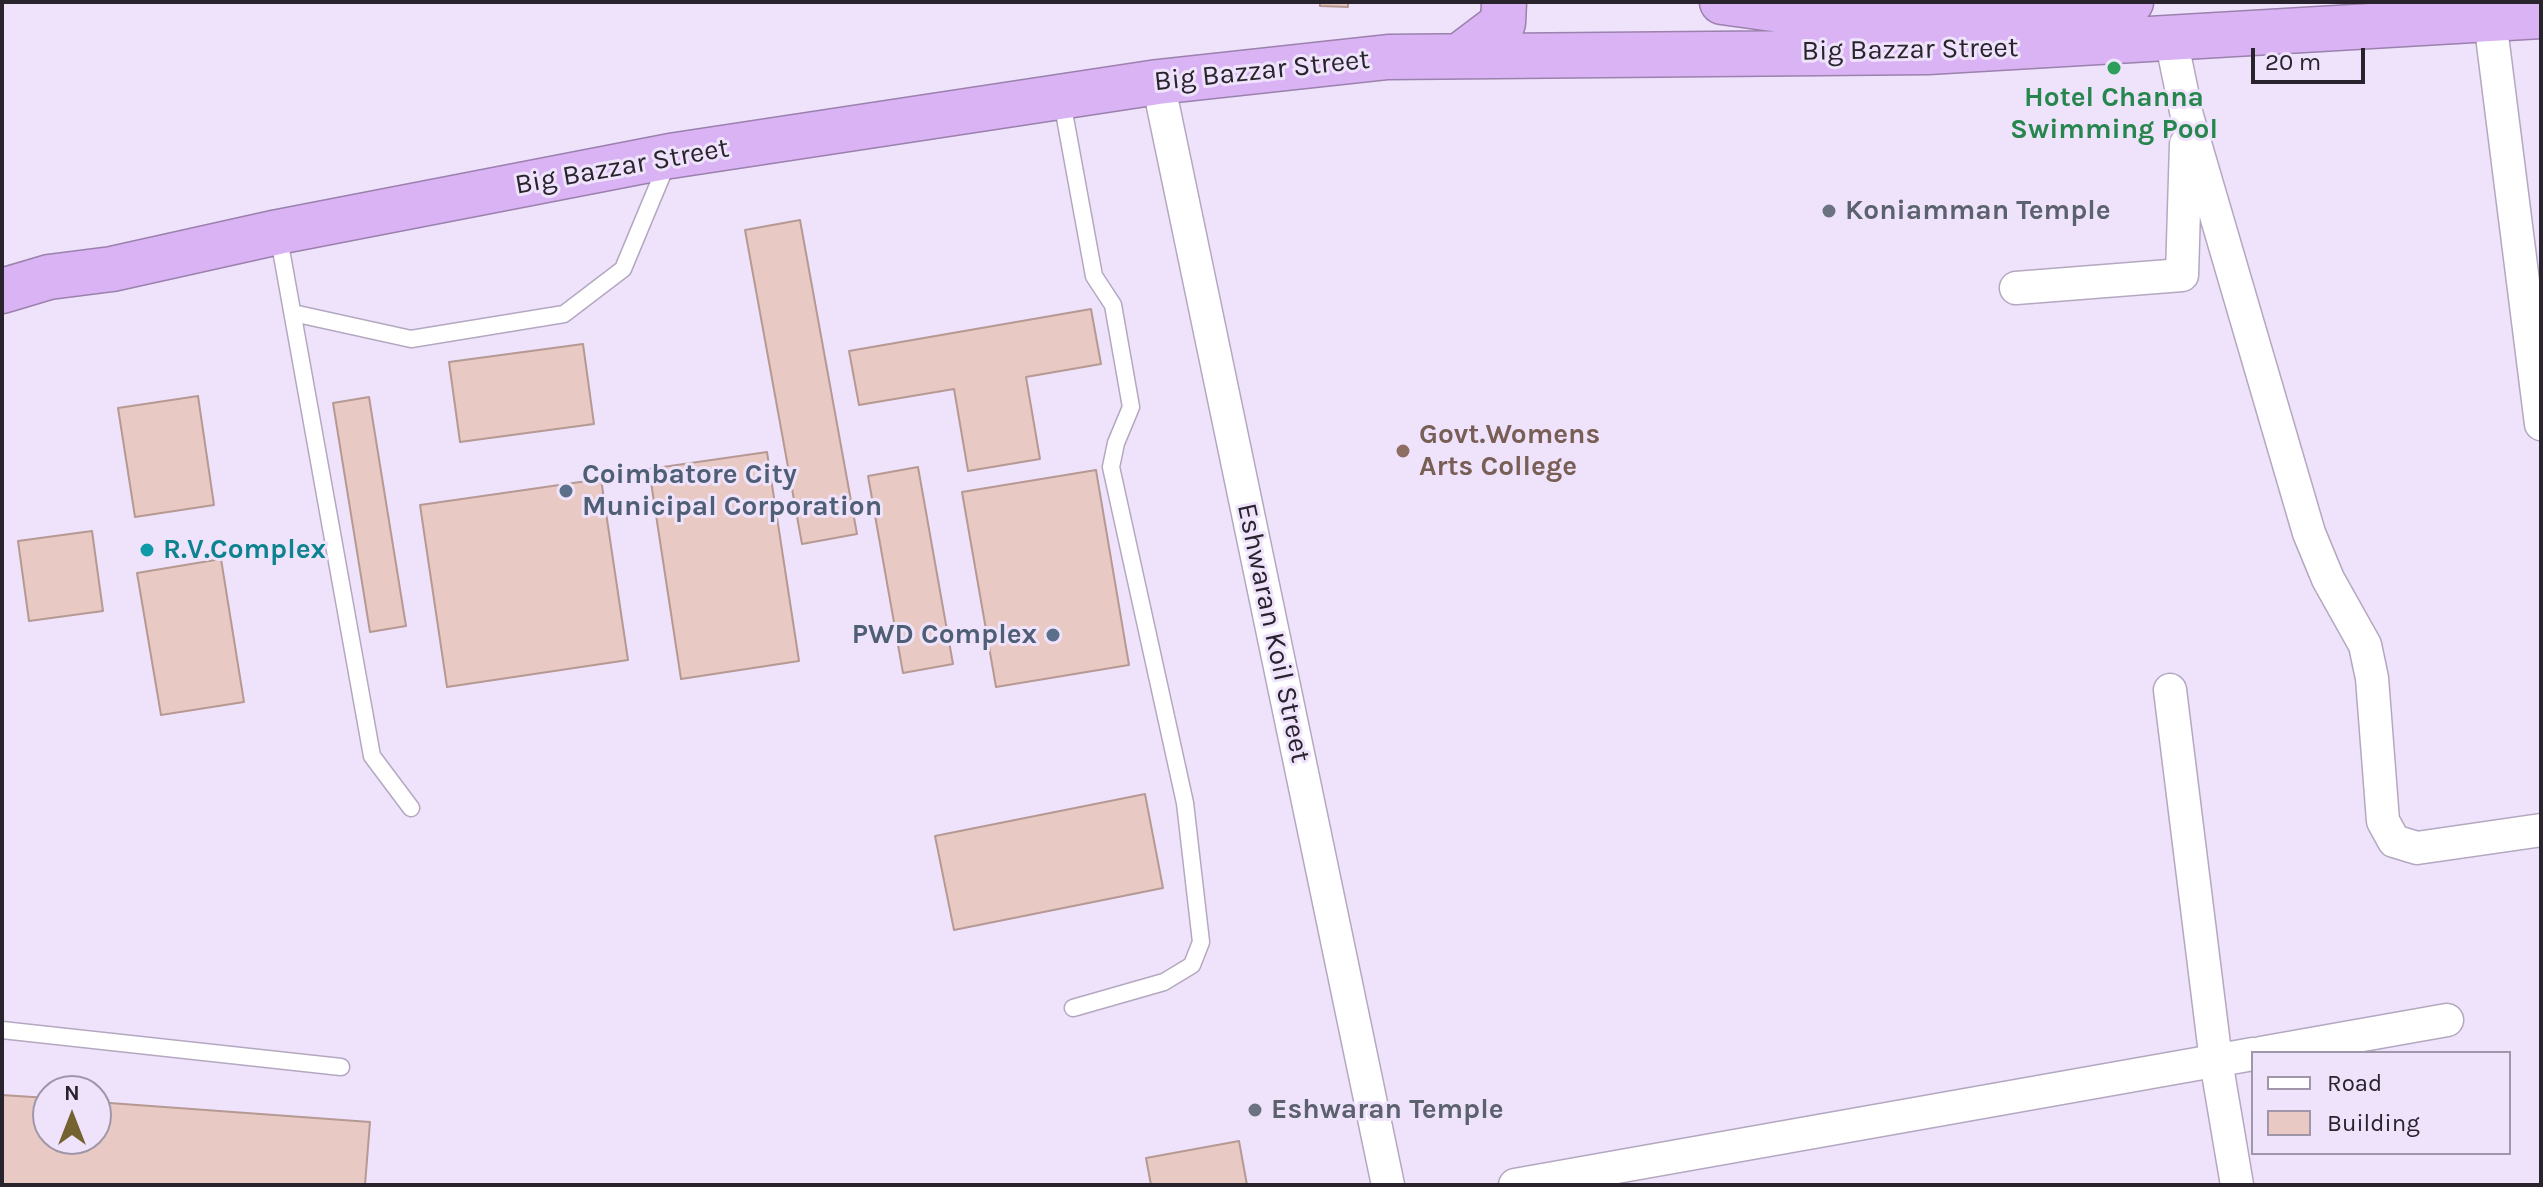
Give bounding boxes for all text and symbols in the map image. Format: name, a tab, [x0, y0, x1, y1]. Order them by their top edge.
street label: Big Bazzar Street	[1801, 31, 2019, 69]
scale bar	[2255, 32, 2369, 82]
street label: Big Bazzar Street	[1153, 43, 1371, 99]
text: 20 m	[2265, 48, 2321, 76]
marker: Hotel Channa Swimming Pool	[2105, 59, 2123, 77]
place label: Hotel Channa Swimming Pool	[2010, 81, 2218, 147]
street label: Big Bazzar Street	[512, 132, 732, 202]
place label: Koniamman Temple	[1845, 194, 2111, 228]
marker: Koniamman Temple	[1820, 202, 1838, 220]
place label: Govt.Womens Arts College	[1419, 418, 1600, 484]
marker: Govt.Womens Arts College	[1394, 442, 1412, 460]
place label: Coimbatore City Municipal Corporation	[582, 458, 882, 524]
marker: Coimbatore City Municipal Corporation	[557, 482, 575, 500]
street label: Eshwaran Koil Street	[1229, 500, 1317, 766]
place label: R.V.Complex	[163, 533, 326, 567]
marker: R.V.Complex	[138, 541, 156, 559]
place label: PWD Complex	[852, 618, 1037, 652]
marker: PWD Complex	[1044, 626, 1062, 644]
legend	[2251, 1051, 2511, 1155]
text: Road	[2327, 1069, 2382, 1097]
north arrow	[32, 1075, 112, 1155]
text: N	[64, 1080, 80, 1106]
place label: Eshwaran Temple	[1271, 1093, 1504, 1127]
marker: Eshwaran Temple	[1246, 1101, 1264, 1119]
text: Building	[2327, 1109, 2420, 1137]

